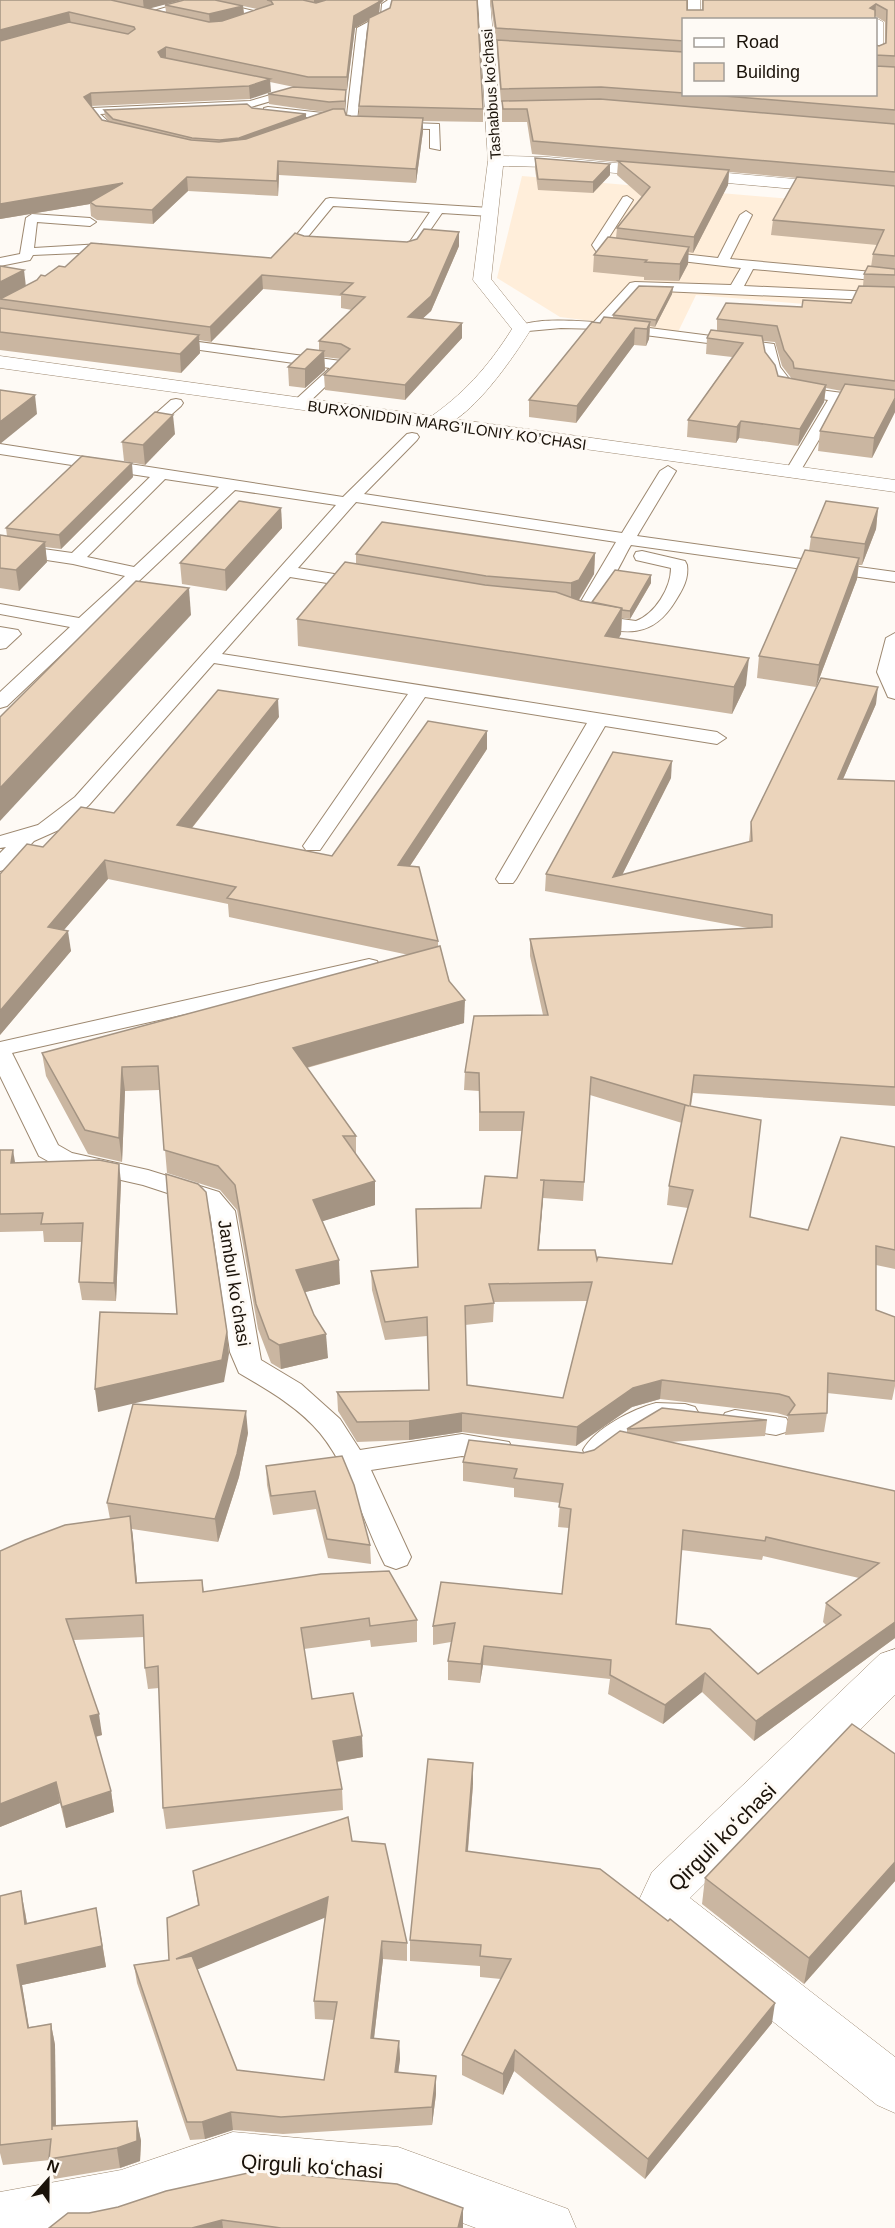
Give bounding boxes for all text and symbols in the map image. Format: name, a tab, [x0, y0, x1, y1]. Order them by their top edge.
legend	[682, 18, 877, 96]
street label: Tashabbus koʻchasi	[478, 28, 504, 160]
text: Road	[736, 32, 779, 52]
text: Building	[736, 62, 800, 82]
street label: BURXONIDDIN MARG’ILONIY KO’CHASI	[306, 397, 588, 453]
street label: Jambul koʻchasi	[214, 1218, 254, 1348]
street label: Qirguli koʻchasi	[664, 1779, 780, 1895]
north arrow	[18, 2150, 78, 2210]
street label: Qirguli koʻchasi	[240, 2150, 384, 2182]
text: N	[45, 2156, 62, 2176]

